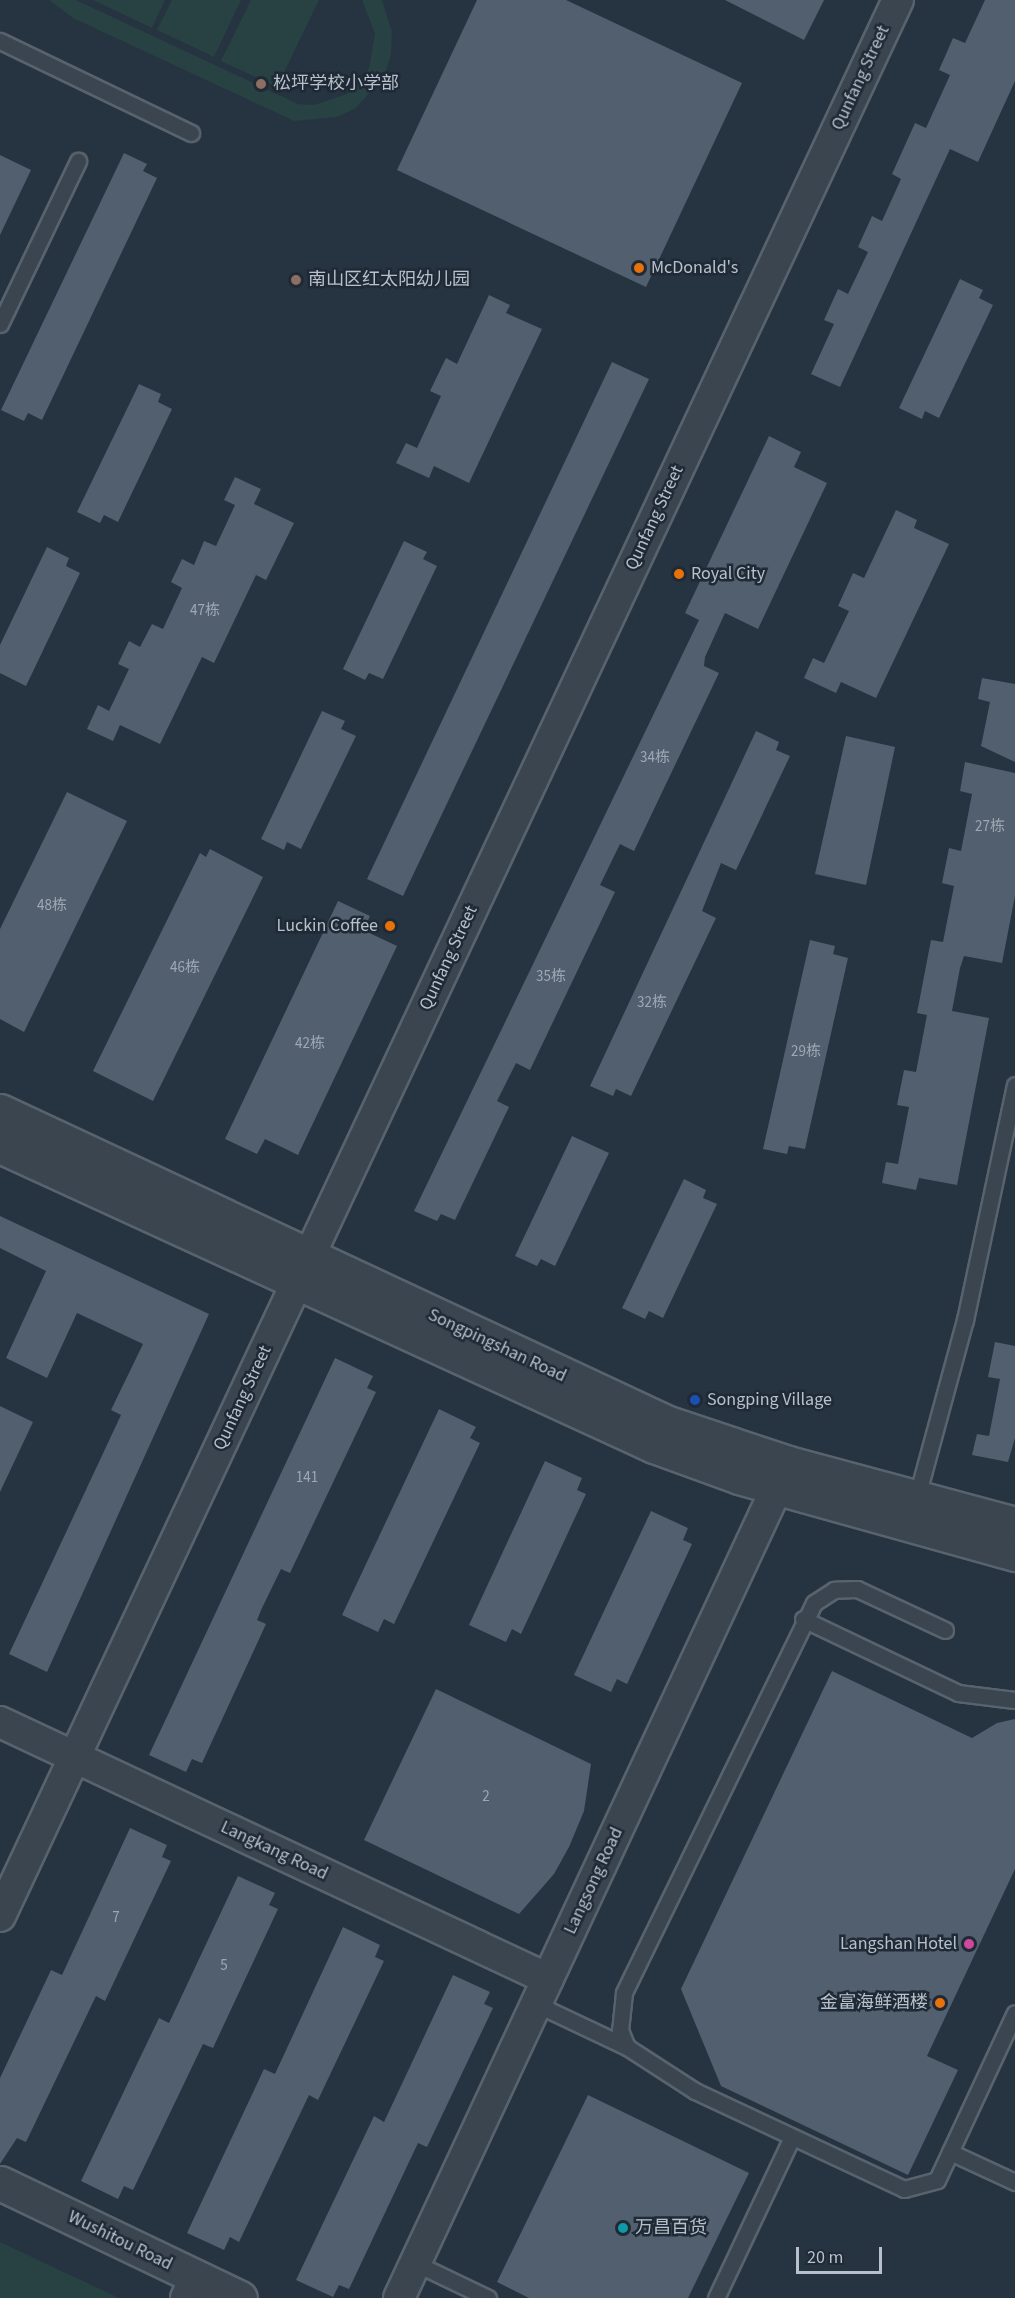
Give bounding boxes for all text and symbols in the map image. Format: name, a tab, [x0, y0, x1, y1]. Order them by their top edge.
street label: Qunfang Street	[827, 22, 895, 134]
place label: 松坪学校小学部	[273, 73, 399, 95]
marker: 松坪学校小学部	[254, 77, 268, 91]
place label: McDonald's	[651, 257, 738, 279]
marker: McDonald's	[632, 261, 646, 275]
place label: 南山区红太阳幼儿园	[308, 269, 470, 291]
marker: 南山区红太阳幼儿园	[289, 273, 303, 287]
street label: Qunfang Street	[621, 462, 689, 574]
place label: Royal City	[691, 563, 765, 585]
marker: Royal City	[672, 567, 686, 581]
house number: 47栋	[190, 602, 220, 620]
house number: 34栋	[640, 749, 670, 767]
house number: 27栋	[975, 818, 1005, 836]
house number: 48栋	[37, 897, 67, 915]
street label: Qunfang Street	[415, 902, 483, 1014]
place label: Luckin Coffee	[277, 915, 378, 937]
marker: Luckin Coffee	[383, 919, 397, 933]
house number: 46栋	[170, 959, 200, 977]
house number: 35栋	[536, 968, 566, 986]
house number: 32栋	[637, 994, 667, 1012]
house number: 42栋	[295, 1035, 325, 1053]
house number: 29栋	[791, 1043, 821, 1061]
street label: Songpingshan Road	[424, 1304, 570, 1388]
street label: Qunfang Street	[209, 1342, 277, 1454]
place label: Songping Village	[707, 1389, 832, 1411]
marker: Songping Village	[688, 1393, 702, 1407]
house number: 141	[296, 1469, 318, 1487]
house number: 2	[482, 1788, 490, 1806]
street label: Langkang Road	[217, 1817, 331, 1885]
street label: Langsong Road	[560, 1824, 628, 1938]
house number: 7	[112, 1909, 120, 1927]
place label: Langshan Hotel	[840, 1933, 957, 1955]
marker: Langshan Hotel	[962, 1937, 976, 1951]
house number: 5	[220, 1957, 228, 1975]
place label: 金富海鲜酒楼	[820, 1992, 928, 2014]
marker: 金富海鲜酒楼	[933, 1996, 947, 2010]
street label: Wushitou Road	[64, 2206, 176, 2276]
place label: 万昌百货	[635, 2217, 707, 2239]
marker: 万昌百货	[616, 2221, 630, 2235]
scale bar	[799, 2235, 884, 2273]
text: 20 m	[807, 2245, 843, 2270]

